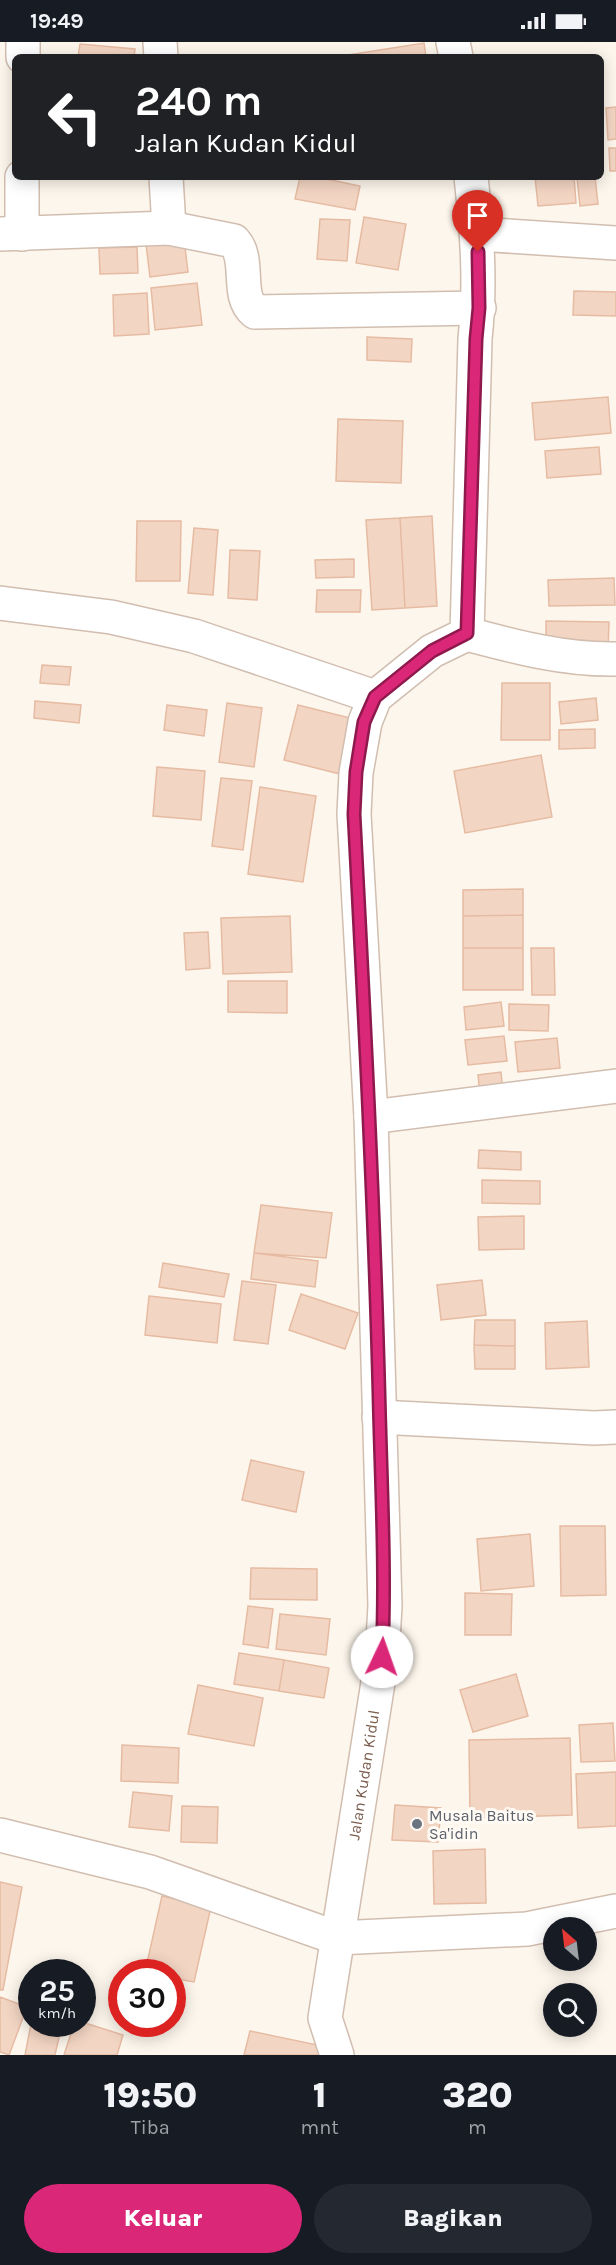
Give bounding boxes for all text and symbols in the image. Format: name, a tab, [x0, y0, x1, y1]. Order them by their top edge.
text: 19:49	[30, 8, 84, 34]
text: 240 m	[135, 76, 262, 126]
icon: left	[36, 78, 114, 156]
text: Jalan Kudan Kidul	[135, 127, 357, 159]
pin	[452, 190, 503, 252]
icon: arrive	[461, 199, 494, 232]
position arrow	[350, 1625, 414, 1689]
street label: Jalan Kudan Kidul	[344, 1709, 383, 1841]
place label: Musala Baitus Sa'idin	[429, 1806, 534, 1843]
marker: Musala Baitus Sa'idin	[410, 1817, 424, 1831]
north arrow	[543, 1917, 597, 1971]
map controls	[543, 1917, 597, 2037]
speed limit sign: 30	[108, 1959, 186, 2037]
text: 25	[39, 1973, 75, 2009]
button: search	[543, 1983, 597, 2037]
text: km/h	[38, 2004, 76, 2022]
text: 19:50	[103, 2074, 197, 2116]
text: 1	[313, 2074, 327, 2116]
text: 320	[442, 2074, 513, 2116]
text: Tiba	[131, 2116, 170, 2139]
text: mnt	[301, 2116, 339, 2139]
text: m	[468, 2116, 487, 2139]
button: Keluar	[24, 2184, 302, 2253]
button: Bagikan	[314, 2184, 592, 2253]

